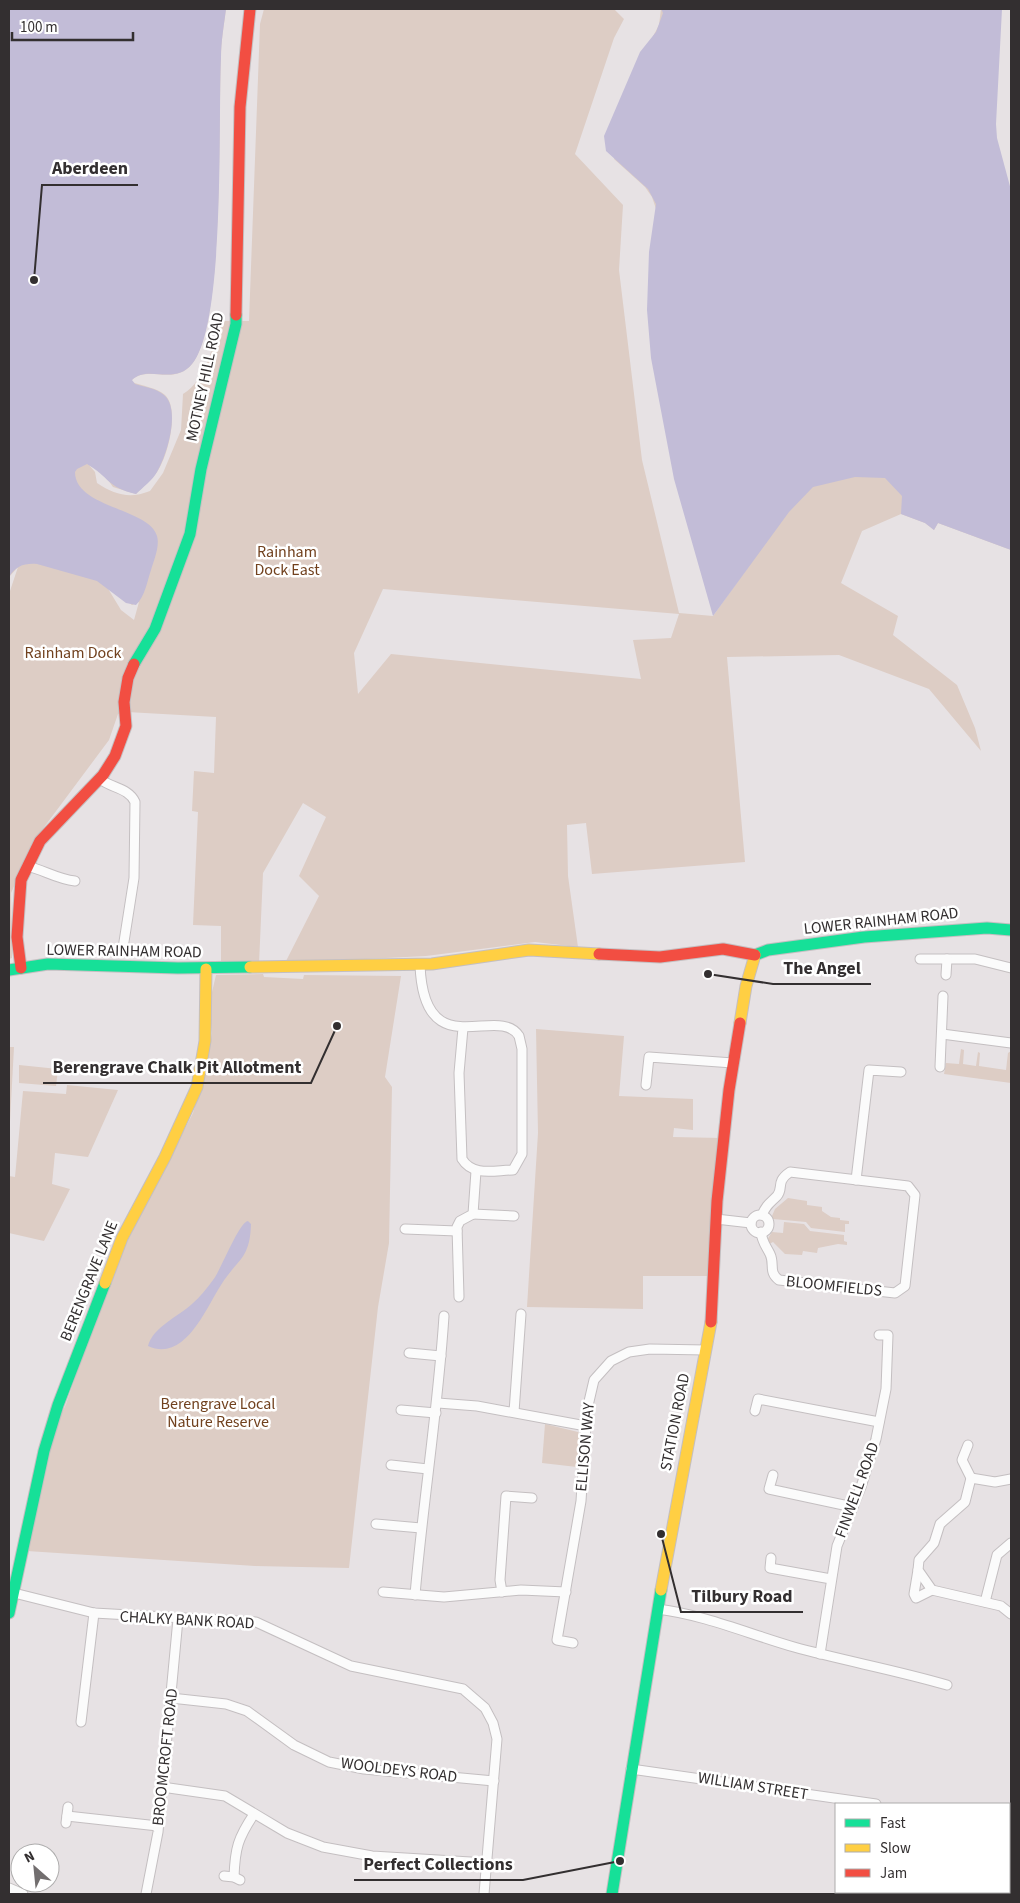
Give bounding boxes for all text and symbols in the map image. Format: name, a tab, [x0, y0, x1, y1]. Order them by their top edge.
scale bar	[12, 10, 134, 42]
text: 100 m	[20, 17, 58, 38]
callout: Aberdeen	[42, 152, 138, 185]
text: Aberdeen	[51, 156, 128, 181]
street label: MOTNEY HILL ROAD	[181, 310, 229, 444]
park label: Rainham Dock East	[254, 541, 320, 581]
park label: Rainham Dock	[25, 642, 121, 664]
street label: LOWER RAINHAM ROAD	[803, 902, 960, 940]
street label: LOWER RAINHAM ROAD	[46, 939, 202, 963]
callout: The Angel	[773, 951, 871, 984]
text: The Angel	[783, 956, 861, 981]
callout: Berengrave Chalk Pit Allotment	[43, 1050, 311, 1083]
text: Berengrave Chalk Pit Allotment	[53, 1055, 301, 1080]
street label: BERENGRAVE LANE	[55, 1217, 123, 1345]
street label: BLOOMFIELDS	[785, 1270, 883, 1302]
street label: STATION ROAD	[655, 1371, 695, 1473]
park label: Berengrave Local Nature Reserve	[161, 1393, 275, 1433]
street label: ELLISON WAY	[570, 1401, 600, 1493]
street label: FINWELL ROAD	[830, 1439, 885, 1541]
callout: Tilbury Road	[681, 1579, 803, 1612]
text: Tilbury Road	[691, 1584, 793, 1609]
street label: CHALKY BANK ROAD	[119, 1605, 255, 1635]
street label: BROOMCROFT ROAD	[147, 1687, 183, 1827]
street label: WOOLDEYS ROAD	[340, 1752, 459, 1788]
street label: WILLIAM STREET	[696, 1766, 810, 1806]
legend	[835, 1803, 1010, 1893]
text: Fast	[880, 1813, 906, 1834]
text: Slow	[880, 1838, 911, 1859]
north arrow	[10, 1843, 60, 1893]
text: N	[21, 1846, 38, 1868]
callout: Perfect Collections	[354, 1847, 523, 1880]
text: Perfect Collections	[363, 1852, 513, 1877]
text: Jam	[880, 1863, 907, 1884]

